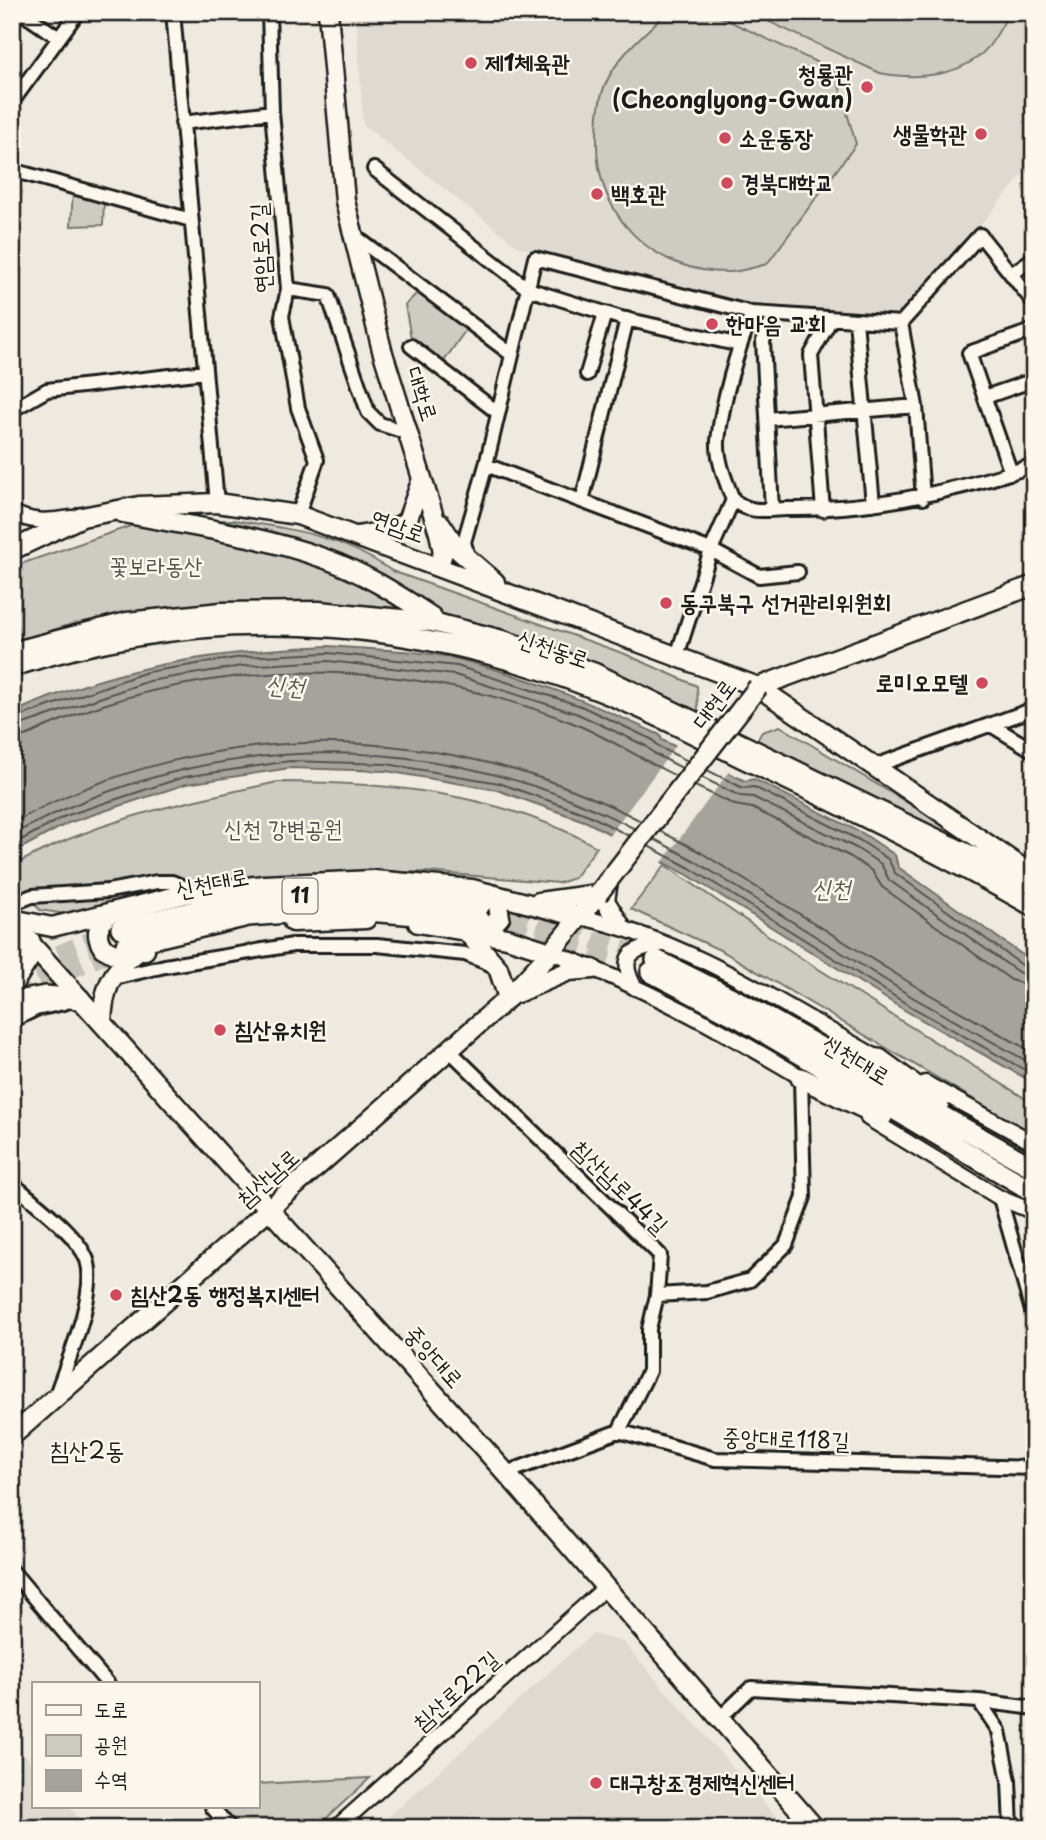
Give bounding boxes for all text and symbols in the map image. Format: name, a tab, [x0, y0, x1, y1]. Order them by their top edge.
place label: 제1체육관	[485, 44, 571, 79]
marker: 제1체육관	[463, 55, 479, 71]
place label: 청룡관 (Cheonglyong-Gwan)	[612, 55, 853, 116]
marker: 청룡관 (Cheonglyong-Gwan)	[859, 79, 875, 95]
place label: 생물학관	[892, 115, 967, 150]
place label: 소운동장	[739, 119, 814, 154]
marker: 생물학관	[973, 126, 989, 142]
marker: 소운동장	[717, 130, 733, 146]
place label: 경북대학교	[741, 164, 834, 199]
place label: 백호관	[611, 175, 667, 210]
marker: 경북대학교	[719, 175, 735, 191]
marker: 백호관	[589, 186, 605, 202]
street label: 연암로2길	[240, 202, 279, 294]
place label: 한마음 교회	[725, 305, 826, 340]
marker: 한마음 교회	[704, 316, 720, 332]
street label: 대학로	[398, 362, 449, 425]
street label: 연암로	[366, 499, 431, 551]
park label: 꽃보라동산	[110, 547, 203, 582]
place label: 동구북구 선거관리위원회	[680, 584, 891, 619]
marker: 동구북구 선거관리위원회	[658, 595, 674, 611]
street label: 신천동로	[513, 619, 594, 676]
water label: 신천	[264, 664, 309, 704]
place label: 로미오모텔	[875, 664, 968, 699]
street label: 대현로	[682, 670, 743, 736]
marker: 로미오모텔	[974, 675, 990, 691]
park label: 신천 강변공원	[224, 810, 342, 845]
street label: 신천대로	[172, 857, 251, 906]
water label: 신천	[812, 869, 853, 905]
road number: 11	[282, 878, 318, 914]
place label: 침산유치원	[234, 1011, 327, 1046]
marker: 침산유치원	[212, 1022, 228, 1038]
street label: 신천대로	[816, 1025, 898, 1093]
street label: 침산남로44길	[565, 1131, 677, 1241]
street label: 침산남로	[228, 1139, 306, 1215]
place label: 침산2동 행정복지센터	[130, 1276, 320, 1311]
marker: 침산2동 행정복지센터	[108, 1287, 124, 1303]
street label: 중앙대로	[397, 1317, 473, 1395]
street label: 중앙대로118길	[722, 1418, 850, 1457]
district label: 침산2동	[50, 1431, 124, 1467]
street label: 침산로22길	[404, 1641, 506, 1738]
legend	[32, 1682, 259, 1808]
text: 도로	[94, 1692, 128, 1724]
text: 공원	[94, 1727, 128, 1759]
text: 수역	[94, 1762, 128, 1794]
place label: 대구창조경제혁신센터	[610, 1764, 795, 1799]
marker: 대구창조경제혁신센터	[588, 1775, 604, 1791]

